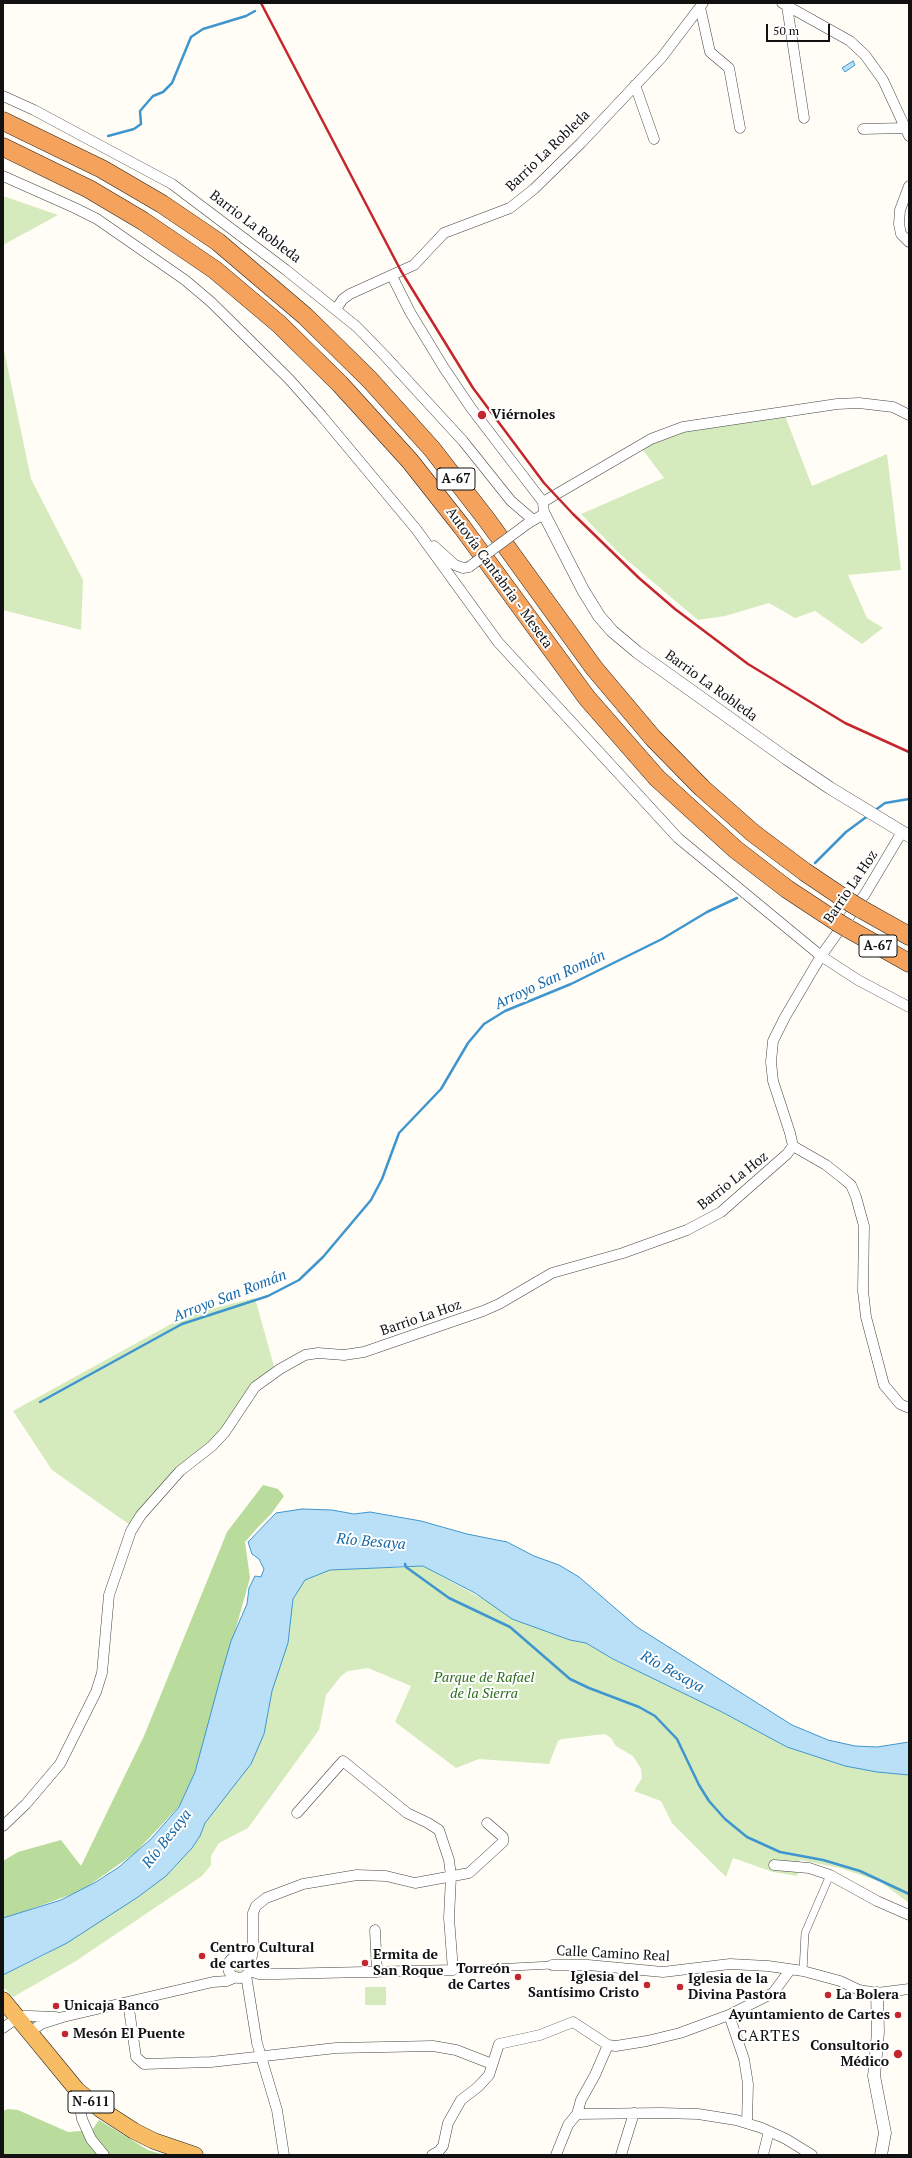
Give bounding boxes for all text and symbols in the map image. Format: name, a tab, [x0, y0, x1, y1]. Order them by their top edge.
scale bar	[768, 16, 832, 42]
text: 50 m	[773, 23, 799, 38]
street label: Barrio La Robleda	[503, 107, 593, 195]
street label: Barrio La Robleda	[206, 187, 304, 267]
place label: Viérnoles	[491, 407, 555, 423]
marker: Viérnoles	[476, 409, 488, 421]
road number: A-67	[437, 468, 475, 490]
street label: Autovía Cantabria - Meseta	[442, 504, 556, 652]
street label: Barrio La Robleda	[662, 647, 760, 725]
street label: Barrio La Hoz	[820, 847, 882, 927]
road number: A-67	[859, 935, 897, 957]
water label: Arroyo San Román	[492, 946, 608, 1014]
street label: Barrio La Hoz	[695, 1148, 771, 1214]
water label: Arroyo San Román	[171, 1266, 289, 1326]
street label: Barrio La Hoz	[378, 1296, 464, 1340]
water label: Río Besaya	[335, 1530, 407, 1554]
water label: Río Besaya	[637, 1647, 707, 1697]
park label: Parque de Rafael de la Sierra	[434, 1670, 534, 1702]
water label: Río Besaya	[138, 1806, 196, 1872]
place label: Centro Cultural de cartes	[210, 1940, 314, 1972]
street label: Calle Camino Real	[556, 1943, 670, 1965]
place label: Ermita de San Roque	[373, 1947, 444, 1980]
marker: Centro Cultural de cartes	[197, 1951, 207, 1961]
marker: Ermita de San Roque	[360, 1958, 370, 1968]
place label: Torreón de Cartes	[448, 1961, 510, 1994]
place label: Iglesia del Santísimo Cristo	[528, 1969, 639, 2002]
place label: Iglesia de la Divina Pastora	[688, 1971, 786, 2004]
marker: Torreón de Cartes	[513, 1972, 523, 1982]
marker: Iglesia del Santísimo Cristo	[642, 1980, 652, 1990]
marker: Iglesia de la Divina Pastora	[675, 1982, 685, 1992]
place label: La Bolera	[836, 1987, 899, 2003]
marker: La Bolera	[823, 1990, 833, 2000]
place label: Unicaja Banco	[64, 1998, 159, 2014]
marker: Unicaja Banco	[51, 2001, 61, 2011]
place label: Ayuntamiento de Cartes	[728, 2007, 890, 2023]
marker: Ayuntamiento de Cartes	[893, 2010, 903, 2020]
place label: Mesón El Puente	[73, 2026, 185, 2042]
district label: CARTES	[737, 2026, 801, 2046]
marker: Mesón El Puente	[60, 2029, 70, 2039]
place label: Consultorio Médico	[810, 2038, 889, 2070]
marker: Consultorio Médico	[892, 2048, 904, 2060]
road number: N-611	[68, 2091, 114, 2113]

